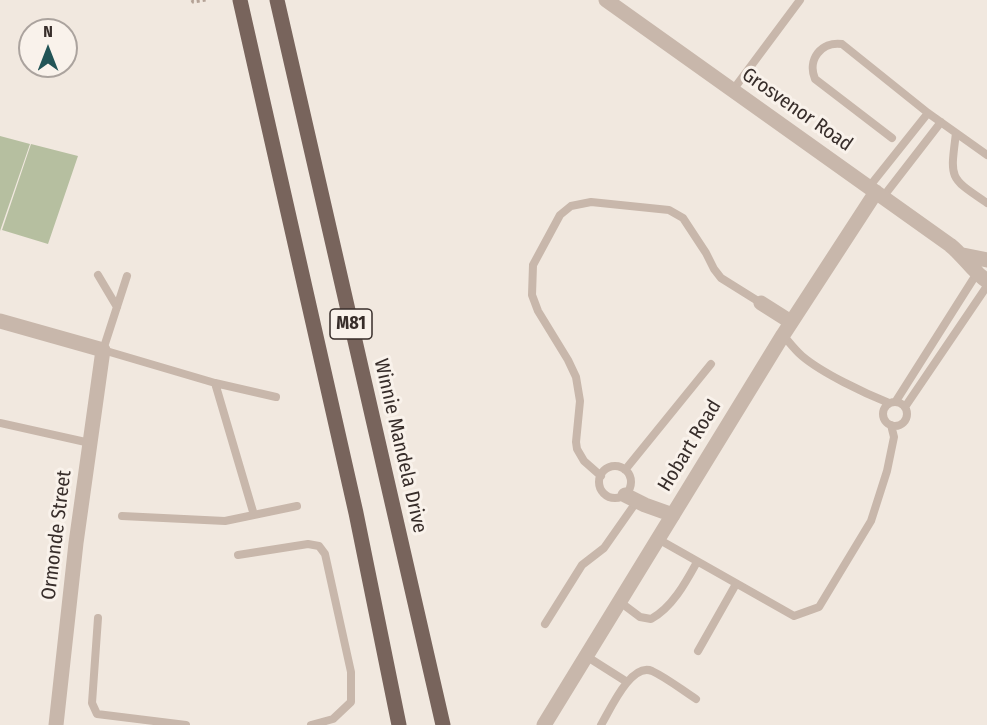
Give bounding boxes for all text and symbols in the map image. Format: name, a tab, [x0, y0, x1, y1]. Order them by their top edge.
north arrow	[18, 18, 78, 78]
text: N	[43, 22, 53, 41]
street label: Grosvenor Road	[737, 63, 857, 157]
road number: M81	[330, 309, 372, 339]
street label: Winnie Mandela Drive	[368, 357, 432, 535]
street label: Hobart Road	[653, 396, 727, 496]
street label: Ormonde Street	[37, 469, 77, 601]

